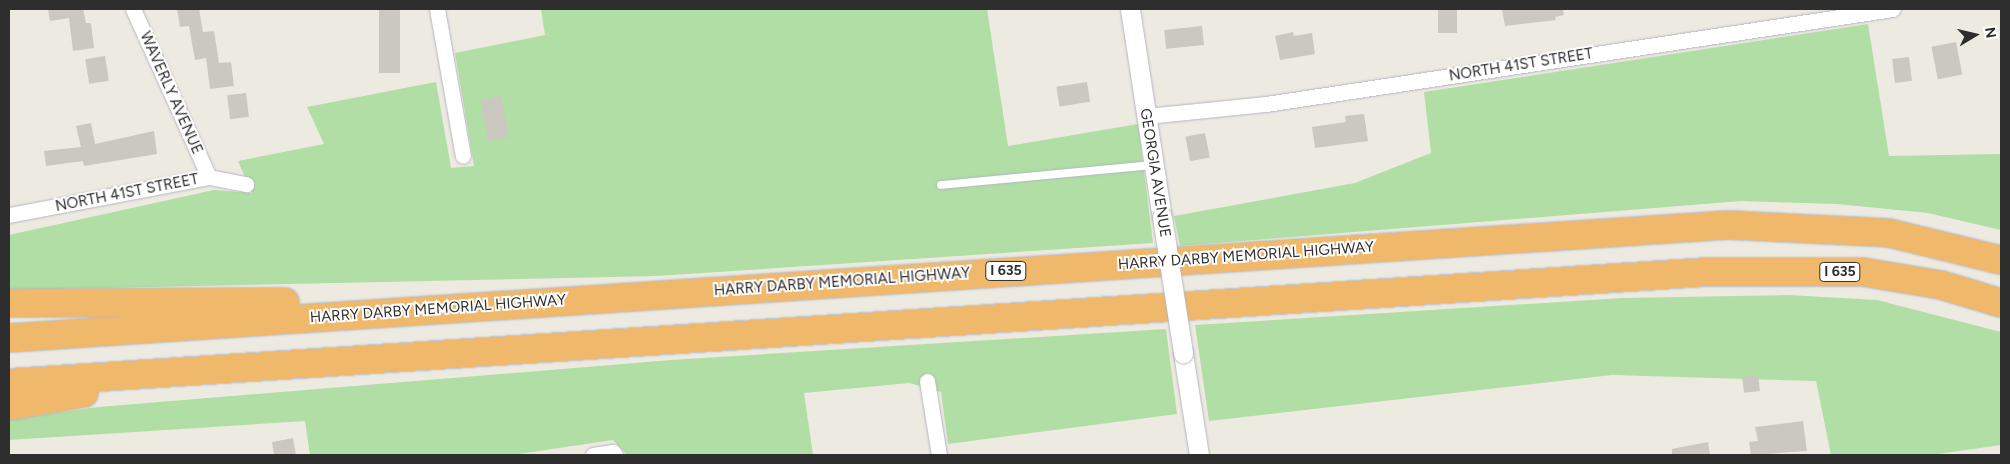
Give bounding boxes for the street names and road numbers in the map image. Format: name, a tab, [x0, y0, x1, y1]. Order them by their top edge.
street label: WAVERLY AVENUE	[136, 29, 206, 157]
street label: NORTH 41ST STREET	[1448, 45, 1594, 85]
street label: GEORGIA AVENUE	[1136, 107, 1174, 239]
street label: NORTH 41ST STREET	[54, 170, 200, 216]
street label: HARRY DARBY MEMORIAL HIGHWAY	[1117, 238, 1375, 274]
road number: I 635	[985, 260, 1027, 282]
road number: I 635	[1819, 260, 1861, 284]
street label: HARRY DARBY MEMORIAL HIGHWAY	[713, 264, 971, 300]
street label: HARRY DARBY MEMORIAL HIGHWAY	[309, 291, 567, 327]

